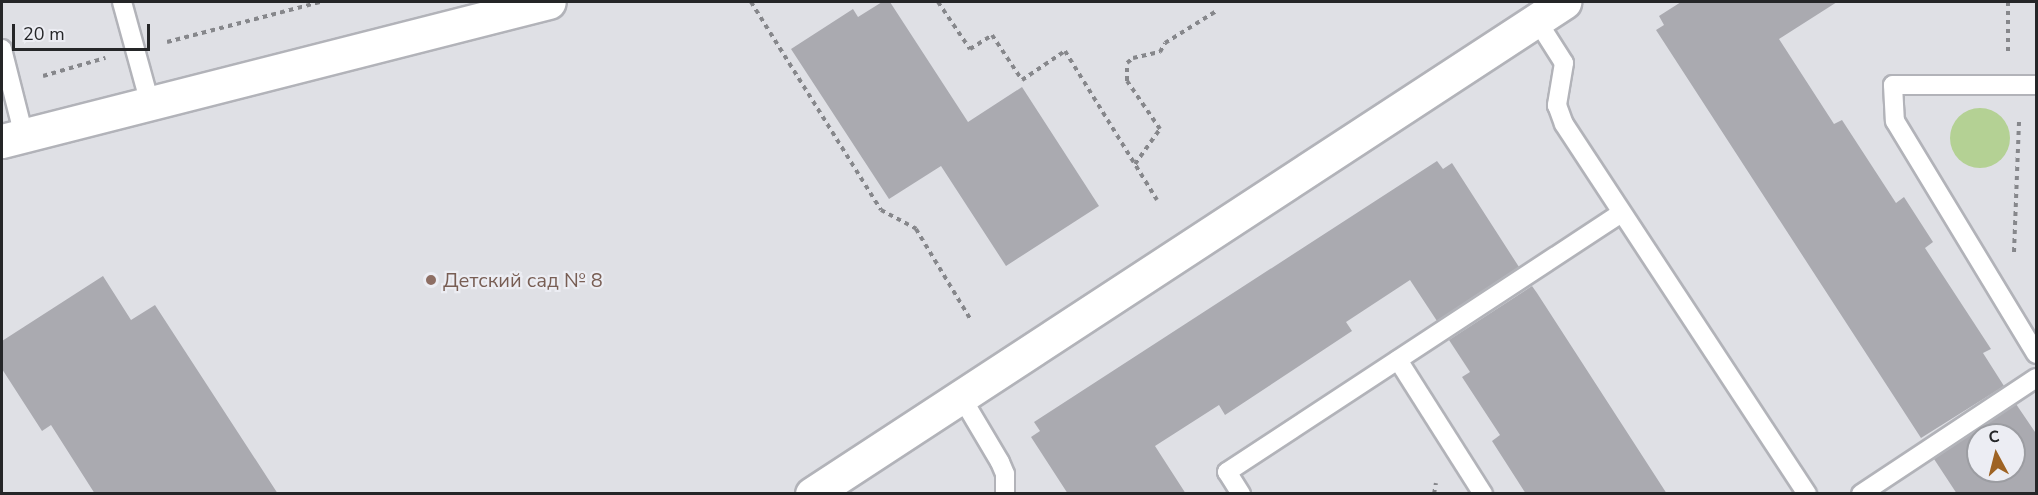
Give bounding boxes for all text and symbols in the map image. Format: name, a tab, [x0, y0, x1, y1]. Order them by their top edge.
scale bar	[15, 12, 153, 50]
text: 20 m	[23, 22, 65, 46]
place label: Детский сад № 8	[443, 268, 603, 292]
marker: Детский сад № 8	[424, 273, 438, 287]
north arrow	[1966, 423, 2026, 483]
text: С	[1987, 426, 2001, 449]

